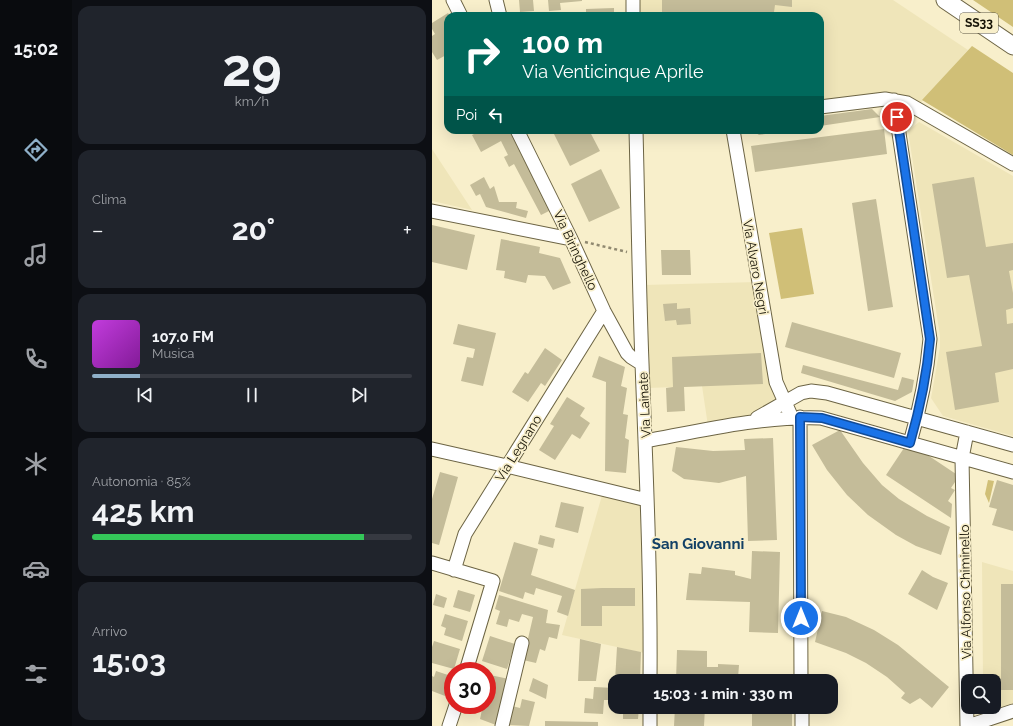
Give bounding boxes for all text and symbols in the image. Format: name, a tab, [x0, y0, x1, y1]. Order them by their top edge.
road number: SS33	[960, 13, 998, 33]
text: 100 m	[522, 27, 603, 60]
icon: right	[456, 28, 508, 80]
text: 29	[222, 37, 282, 98]
text: 15:02	[14, 38, 58, 59]
text: Via Venticinque Aprile	[522, 61, 704, 82]
text: km/h	[235, 94, 269, 109]
pin	[880, 100, 914, 134]
icon: left	[485, 104, 507, 126]
text: Poi	[456, 106, 477, 124]
icon: arrive	[886, 106, 908, 128]
icon: directions	[22, 136, 50, 164]
text: Clima	[92, 192, 126, 207]
street label: Via Biringhello	[550, 208, 601, 293]
text: 20°	[232, 212, 275, 247]
text: −	[92, 217, 104, 243]
text: +	[403, 217, 412, 243]
street label: Via Alvaro Negri	[740, 219, 771, 316]
icon: music	[22, 241, 50, 269]
text: 107.0 FM	[152, 328, 214, 346]
icon: phone	[22, 345, 50, 373]
text: Musica	[152, 346, 194, 361]
street label: Via Lainate	[635, 371, 654, 438]
icon: previous	[134, 384, 156, 406]
icon: pause	[241, 384, 263, 406]
icon: next	[348, 384, 370, 406]
street label: Via Legnano	[492, 412, 545, 484]
icon: climate	[22, 450, 50, 478]
text: Autonomia · 85%	[92, 474, 191, 489]
text: 425 km	[92, 494, 195, 529]
street label: Via Alfonso Chiminello	[957, 524, 974, 660]
district label: San Giovanni	[652, 535, 744, 553]
icon: car	[22, 555, 50, 583]
position arrow	[780, 597, 822, 639]
text: Arrivo	[92, 624, 127, 639]
text: 15:03	[92, 644, 166, 679]
icon: filters	[22, 660, 50, 688]
speed limit sign: 30	[444, 662, 496, 714]
map controls	[961, 674, 1001, 714]
button: search	[961, 674, 1001, 714]
text: 15:03 · 1 min · 330 m	[653, 685, 793, 703]

